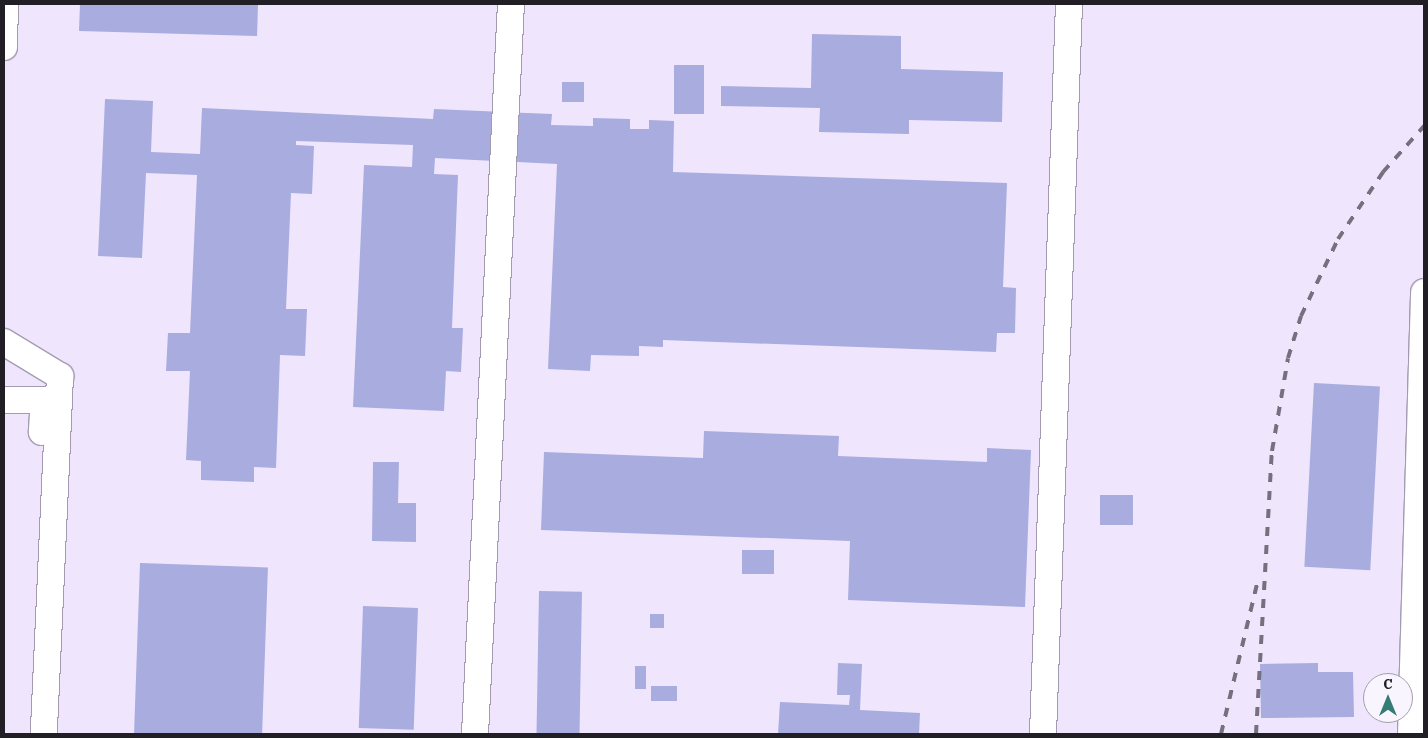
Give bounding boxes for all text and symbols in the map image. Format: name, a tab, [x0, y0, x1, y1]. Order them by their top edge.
north arrow	[1363, 673, 1413, 723]
text: С	[1383, 675, 1393, 693]

